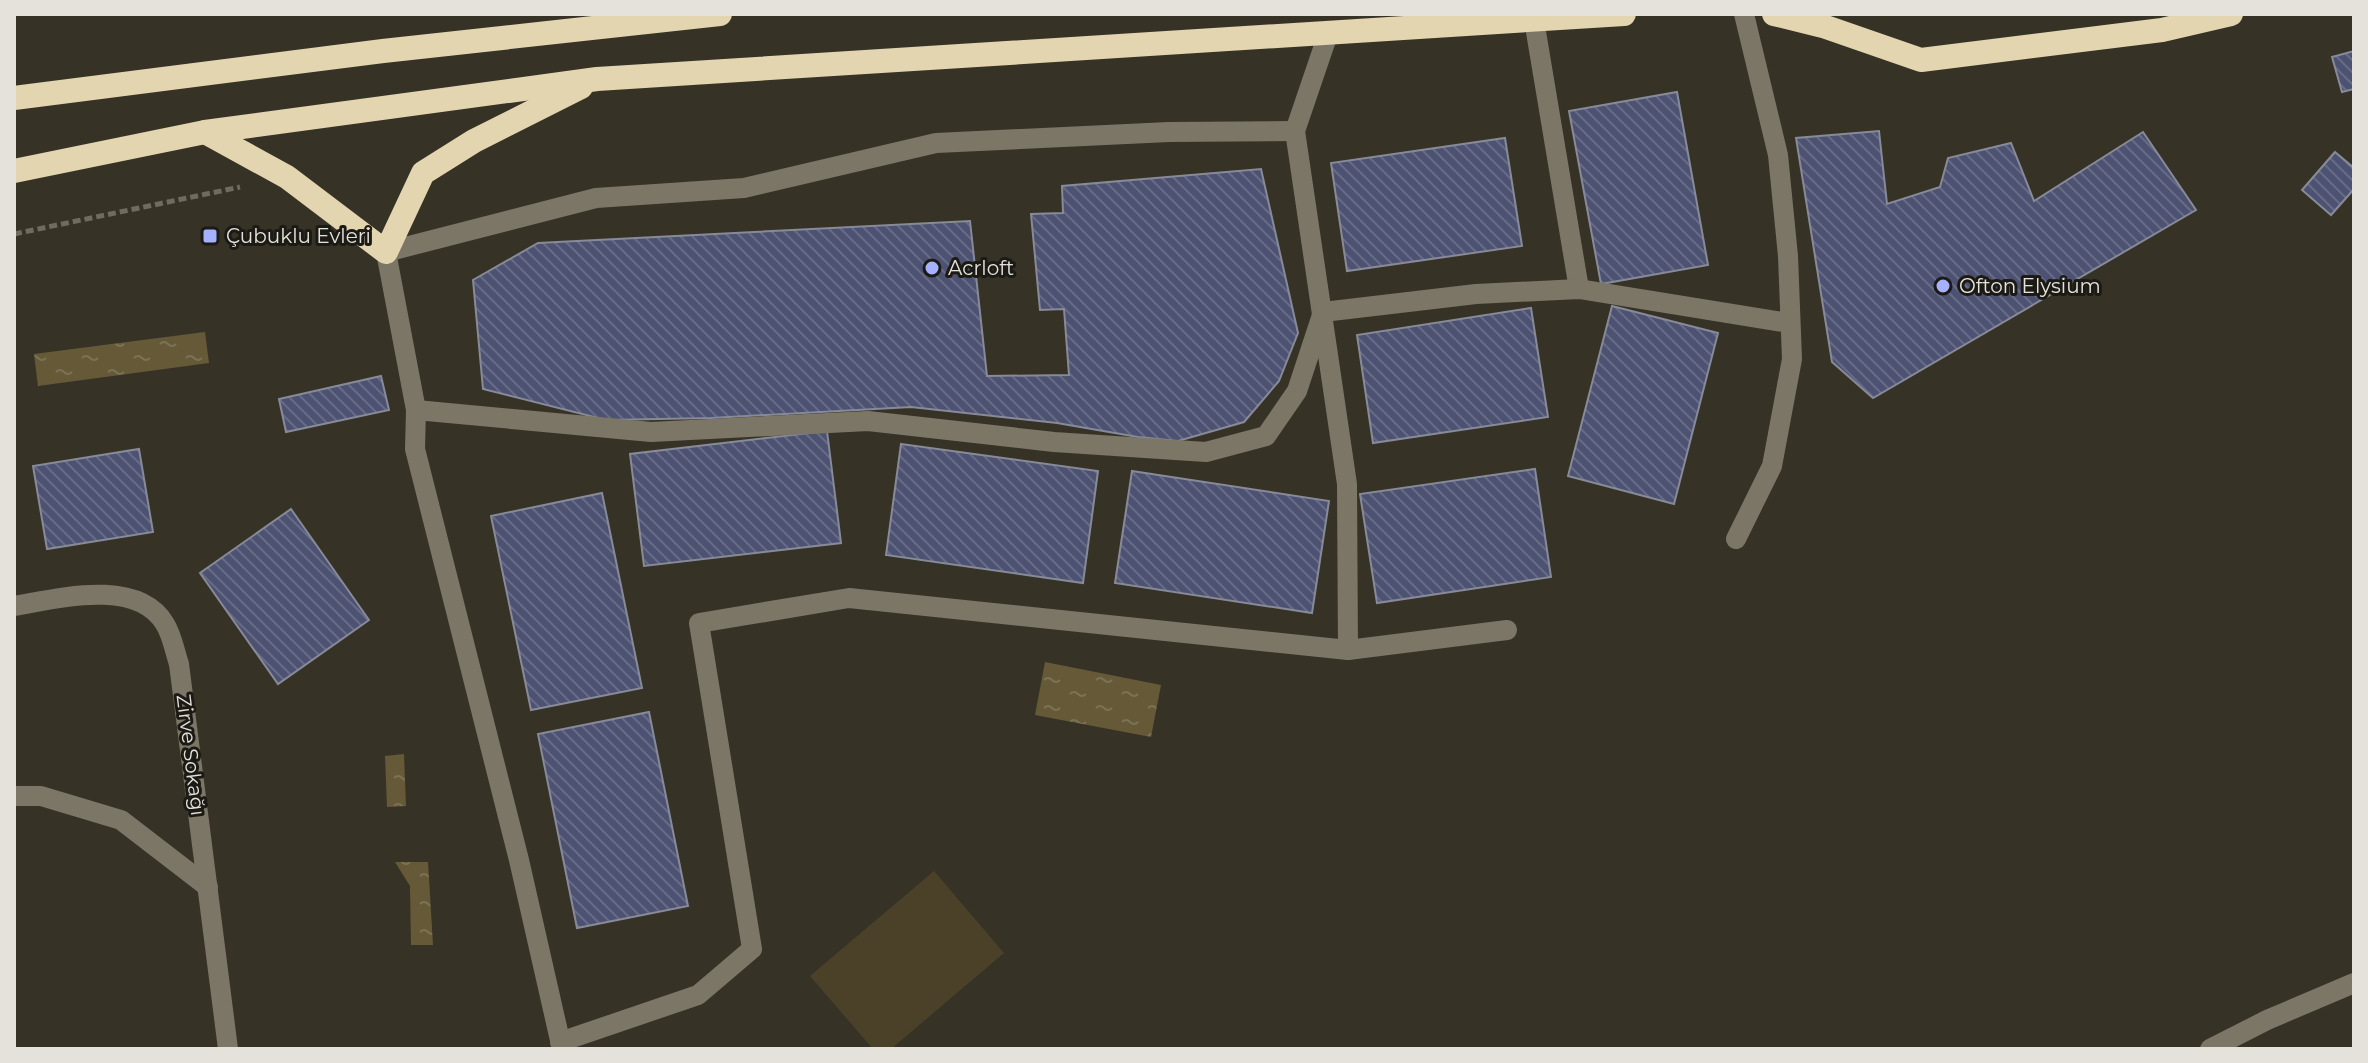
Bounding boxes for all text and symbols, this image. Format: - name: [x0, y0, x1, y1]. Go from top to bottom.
- place label: Çubuklu Evleri: [226, 224, 371, 248]
- marker: Çubuklu Evleri: [201, 227, 219, 245]
- place label: Acrloft: [948, 256, 1014, 280]
- marker: Acrloft: [923, 259, 941, 277]
- place label: Ofton Elysium: [1959, 274, 2101, 298]
- marker: Ofton Elysium: [1934, 277, 1952, 295]
- street label: Zirve Sokağı: [172, 693, 210, 817]

